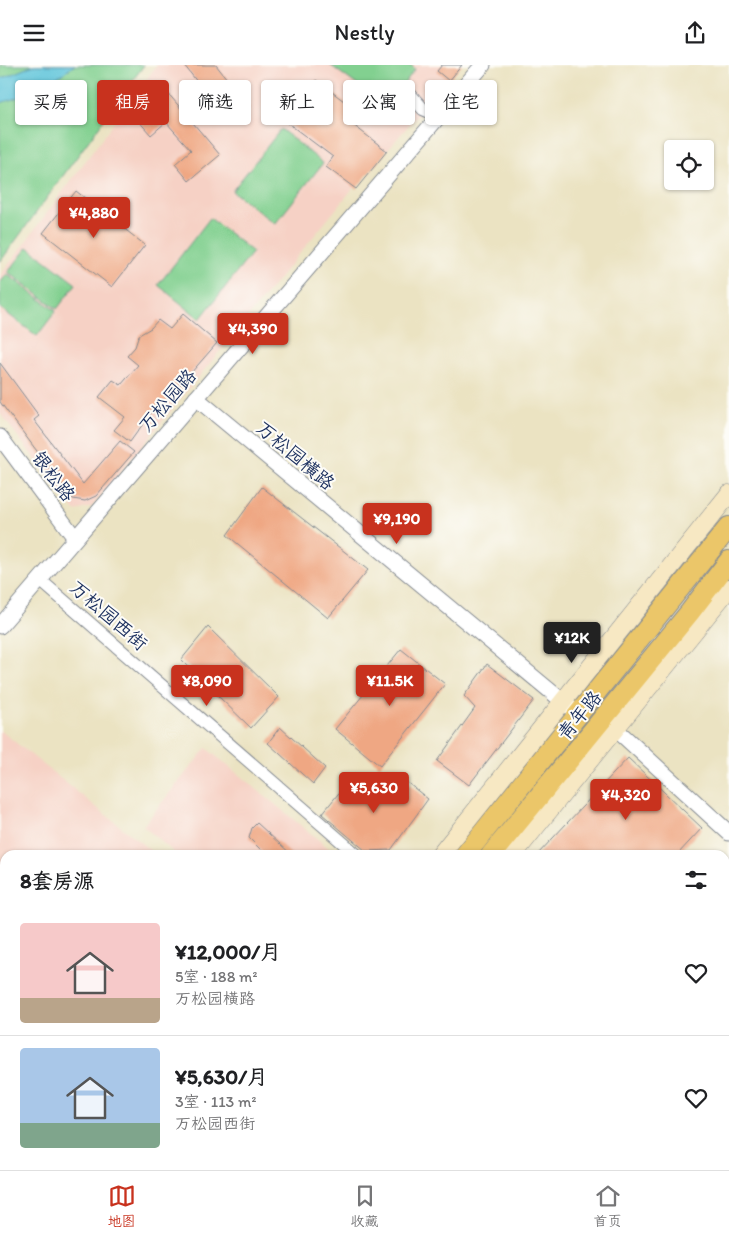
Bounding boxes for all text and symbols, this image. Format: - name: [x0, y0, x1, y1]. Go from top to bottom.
- icon: menu: [20, 19, 48, 47]
- text: Nestly: [335, 19, 394, 46]
- icon: share: [681, 19, 709, 47]
- chip: 买房: [15, 80, 87, 125]
- chip: 租房: [97, 80, 169, 125]
- chip: 筛选: [179, 80, 251, 125]
- chip: 新上: [261, 80, 333, 125]
- chip: 公寓: [343, 80, 415, 125]
- chip: 住宅: [425, 80, 497, 125]
- map controls: [664, 140, 714, 190]
- button: locate: [664, 140, 714, 190]
- pin: ¥4,880: [53, 197, 135, 239]
- text: ¥4,880: [69, 203, 119, 222]
- pin: ¥4,390: [212, 313, 294, 355]
- text: ¥4,390: [228, 319, 278, 338]
- street label: 万松园路: [134, 364, 201, 437]
- street label: 万松园横路: [252, 416, 339, 495]
- street label: 银松路: [27, 447, 80, 506]
- pin: ¥9,190: [356, 503, 438, 545]
- text: ¥9,190: [374, 509, 420, 528]
- street label: 万松园西街: [65, 576, 152, 655]
- pin: ¥12K: [542, 621, 602, 664]
- text: ¥12K: [554, 628, 590, 647]
- pin: ¥8,090: [166, 665, 248, 707]
- pin: ¥11.5K: [349, 665, 431, 707]
- text: ¥8,090: [182, 671, 232, 690]
- text: ¥11.5K: [367, 671, 413, 690]
- street label: 青年路: [553, 686, 606, 745]
- pin: ¥5,630: [333, 771, 415, 814]
- text: ¥5,630: [350, 778, 398, 797]
- pin: ¥4,320: [585, 779, 667, 821]
- text: ¥4,320: [601, 785, 651, 804]
- icon: filters: [682, 866, 710, 894]
- text: 8套房源: [20, 868, 95, 893]
- text: ¥12,000/月: [175, 939, 281, 964]
- icon: home: [60, 943, 120, 1003]
- icon: heart: [682, 959, 710, 987]
- text: 5室 · 188 m²: [175, 967, 257, 986]
- text: 万松园横路: [175, 989, 255, 1008]
- text: ¥5,630/月: [175, 1064, 268, 1089]
- icon: home: [60, 1068, 120, 1128]
- icon: heart: [682, 1084, 710, 1112]
- text: 3室 · 113 m²: [175, 1092, 256, 1111]
- text: 万松园西街: [175, 1114, 255, 1133]
- tab: 地图: [108, 1182, 136, 1230]
- tab: 收藏: [351, 1182, 379, 1230]
- tab: 首页: [594, 1182, 622, 1230]

